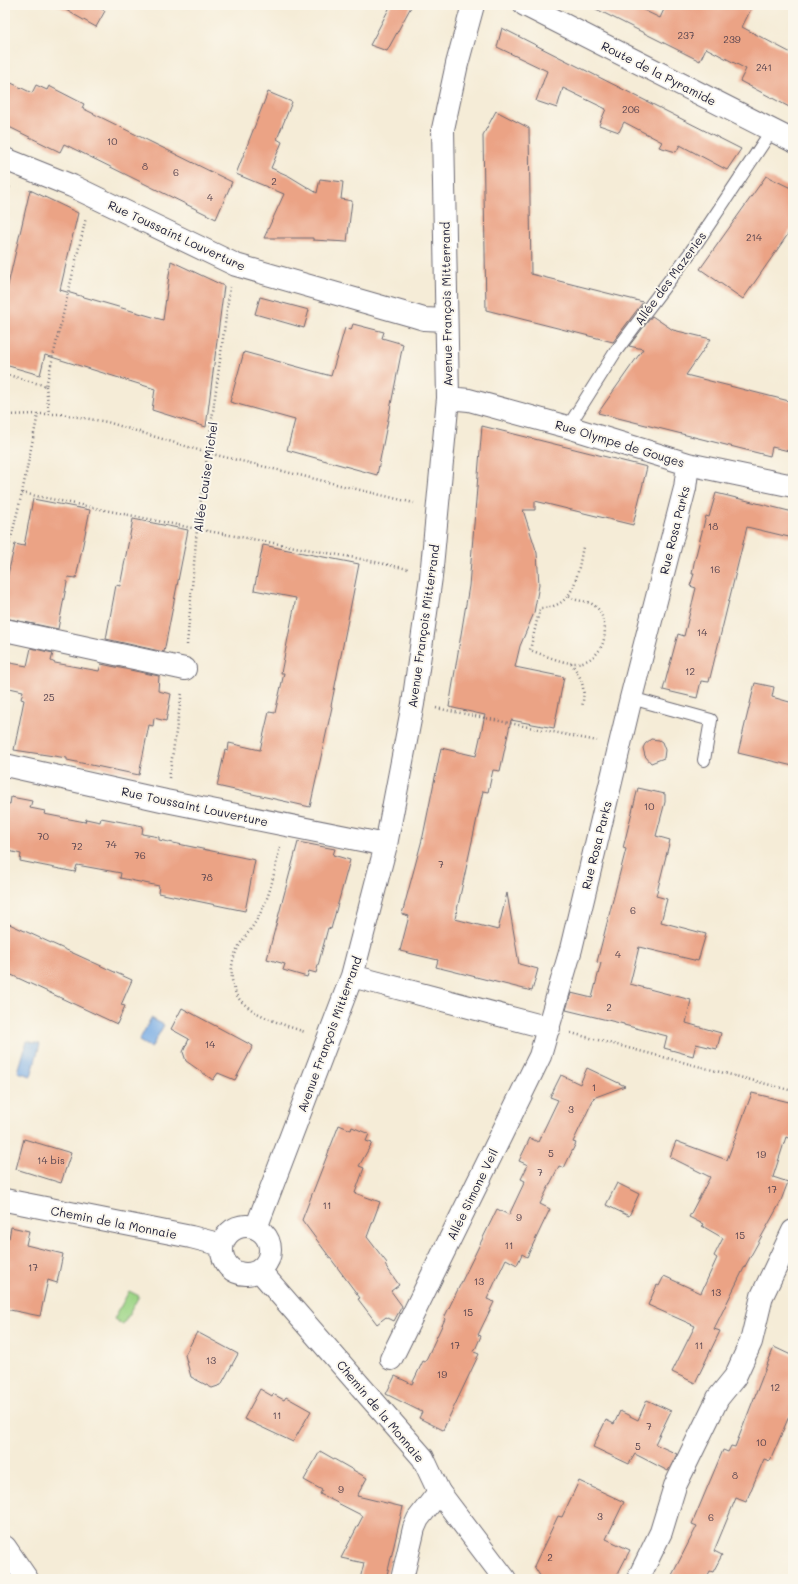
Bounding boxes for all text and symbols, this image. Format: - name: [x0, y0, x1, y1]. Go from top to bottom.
- house number: 237: [678, 28, 695, 42]
- house number: 239: [723, 32, 741, 46]
- street label: Route de la Pyramide: [599, 37, 719, 109]
- house number: 241: [756, 60, 772, 74]
- house number: 206: [622, 102, 640, 116]
- house number: 10: [107, 134, 117, 148]
- house number: 8: [142, 159, 148, 173]
- house number: 6: [173, 165, 179, 179]
- house number: 2: [271, 174, 277, 188]
- house number: 4: [207, 190, 213, 204]
- street label: Rue Toussaint Louverture: [106, 196, 248, 274]
- street label: Avenue François Mitterrand: [437, 221, 455, 387]
- street label: Allée des Mazeries: [631, 228, 709, 328]
- house number: 214: [746, 230, 762, 244]
- street label: Rue Olympe de Gouges: [553, 416, 687, 470]
- street label: Allée Louise Michel: [189, 421, 221, 533]
- street label: Rue Rosa Parks: [655, 484, 693, 576]
- house number: 18: [708, 519, 718, 533]
- street label: Avenue François Mitterrand: [404, 543, 442, 709]
- house number: 16: [710, 562, 720, 576]
- house number: 14: [697, 625, 707, 639]
- house number: 12: [685, 664, 695, 678]
- house number: 25: [43, 690, 55, 704]
- street label: Rue Toussaint Louverture: [120, 783, 270, 829]
- street label: Rue Rosa Parks: [577, 799, 615, 891]
- house number: 10: [644, 799, 654, 813]
- house number: 70: [37, 829, 49, 843]
- house number: 74: [105, 837, 117, 851]
- house number: 72: [71, 839, 83, 853]
- house number: 76: [134, 848, 146, 862]
- house number: 7: [438, 857, 444, 871]
- house number: 78: [201, 870, 213, 884]
- house number: 6: [630, 903, 636, 917]
- house number: 4: [615, 947, 621, 961]
- street label: Avenue François Mitterrand: [293, 954, 365, 1114]
- house number: 2: [606, 1000, 612, 1014]
- house number: 14: [205, 1037, 215, 1051]
- house number: 1: [592, 1080, 596, 1094]
- house number: 3: [568, 1102, 574, 1116]
- street label: Allée Simone Veil: [443, 1146, 501, 1242]
- house number: 5: [548, 1146, 554, 1160]
- house number: 19: [756, 1147, 766, 1161]
- house number: 14 bis: [37, 1153, 65, 1167]
- house number: 7: [537, 1165, 543, 1179]
- house number: 17: [767, 1182, 777, 1196]
- house number: 11: [323, 1198, 331, 1212]
- street label: Chemin de la Monnaie: [50, 1202, 178, 1242]
- house number: 9: [516, 1210, 522, 1224]
- house number: 15: [735, 1228, 745, 1242]
- house number: 11: [505, 1238, 513, 1252]
- house number: 17: [28, 1260, 38, 1274]
- house number: 13: [474, 1274, 484, 1288]
- house number: 13: [711, 1285, 721, 1299]
- house number: 15: [463, 1305, 473, 1319]
- house number: 17: [450, 1338, 460, 1352]
- house number: 11: [695, 1338, 703, 1352]
- house number: 13: [206, 1353, 216, 1367]
- street label: Chemin de la Monnaie: [334, 1357, 428, 1465]
- house number: 19: [437, 1367, 447, 1381]
- house number: 12: [770, 1380, 780, 1394]
- house number: 11: [273, 1408, 281, 1422]
- house number: 7: [646, 1419, 652, 1433]
- house number: 10: [756, 1435, 766, 1449]
- house number: 5: [635, 1439, 641, 1453]
- house number: 8: [732, 1468, 738, 1482]
- house number: 9: [338, 1482, 344, 1496]
- house number: 3: [597, 1509, 603, 1523]
- house number: 6: [708, 1510, 714, 1524]
- house number: 2: [547, 1550, 553, 1564]

